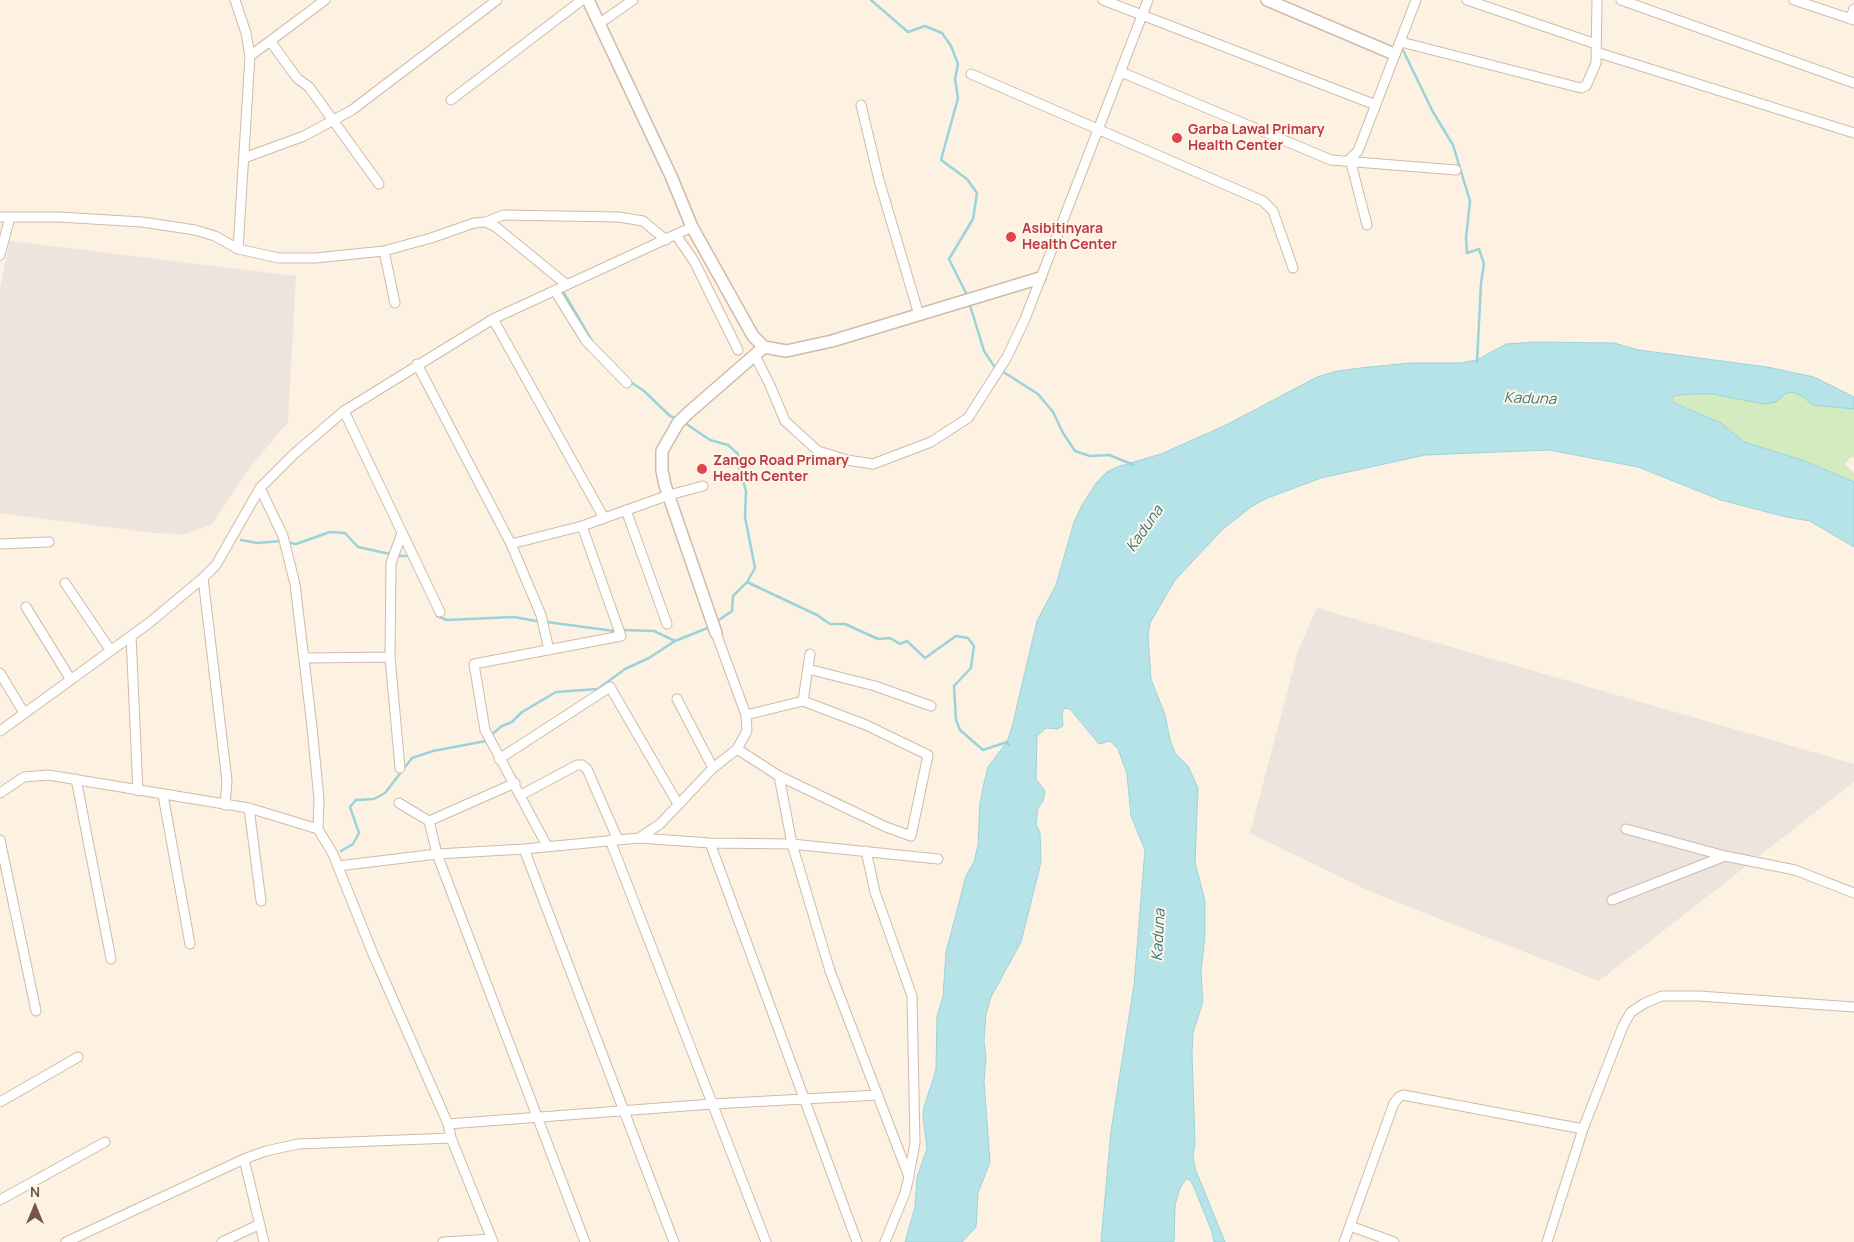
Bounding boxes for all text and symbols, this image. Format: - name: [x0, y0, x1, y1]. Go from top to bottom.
- place label: Garba Lawal Primary Health Center: [1188, 122, 1325, 154]
- marker: Garba Lawal Primary Health Center: [1170, 131, 1184, 145]
- place label: Asibitinyara Health Center: [1022, 221, 1117, 253]
- marker: Asibitinyara Health Center: [1004, 230, 1018, 244]
- water label: Kaduna: [1504, 389, 1556, 409]
- place label: Zango Road Primary Health Center: [713, 453, 849, 486]
- marker: Zango Road Primary Health Center: [695, 462, 709, 476]
- water label: Kaduna: [1123, 502, 1167, 556]
- water label: Kaduna: [1149, 908, 1169, 962]
- north arrow: [10, 1182, 60, 1232]
- text: N: [30, 1182, 40, 1201]

